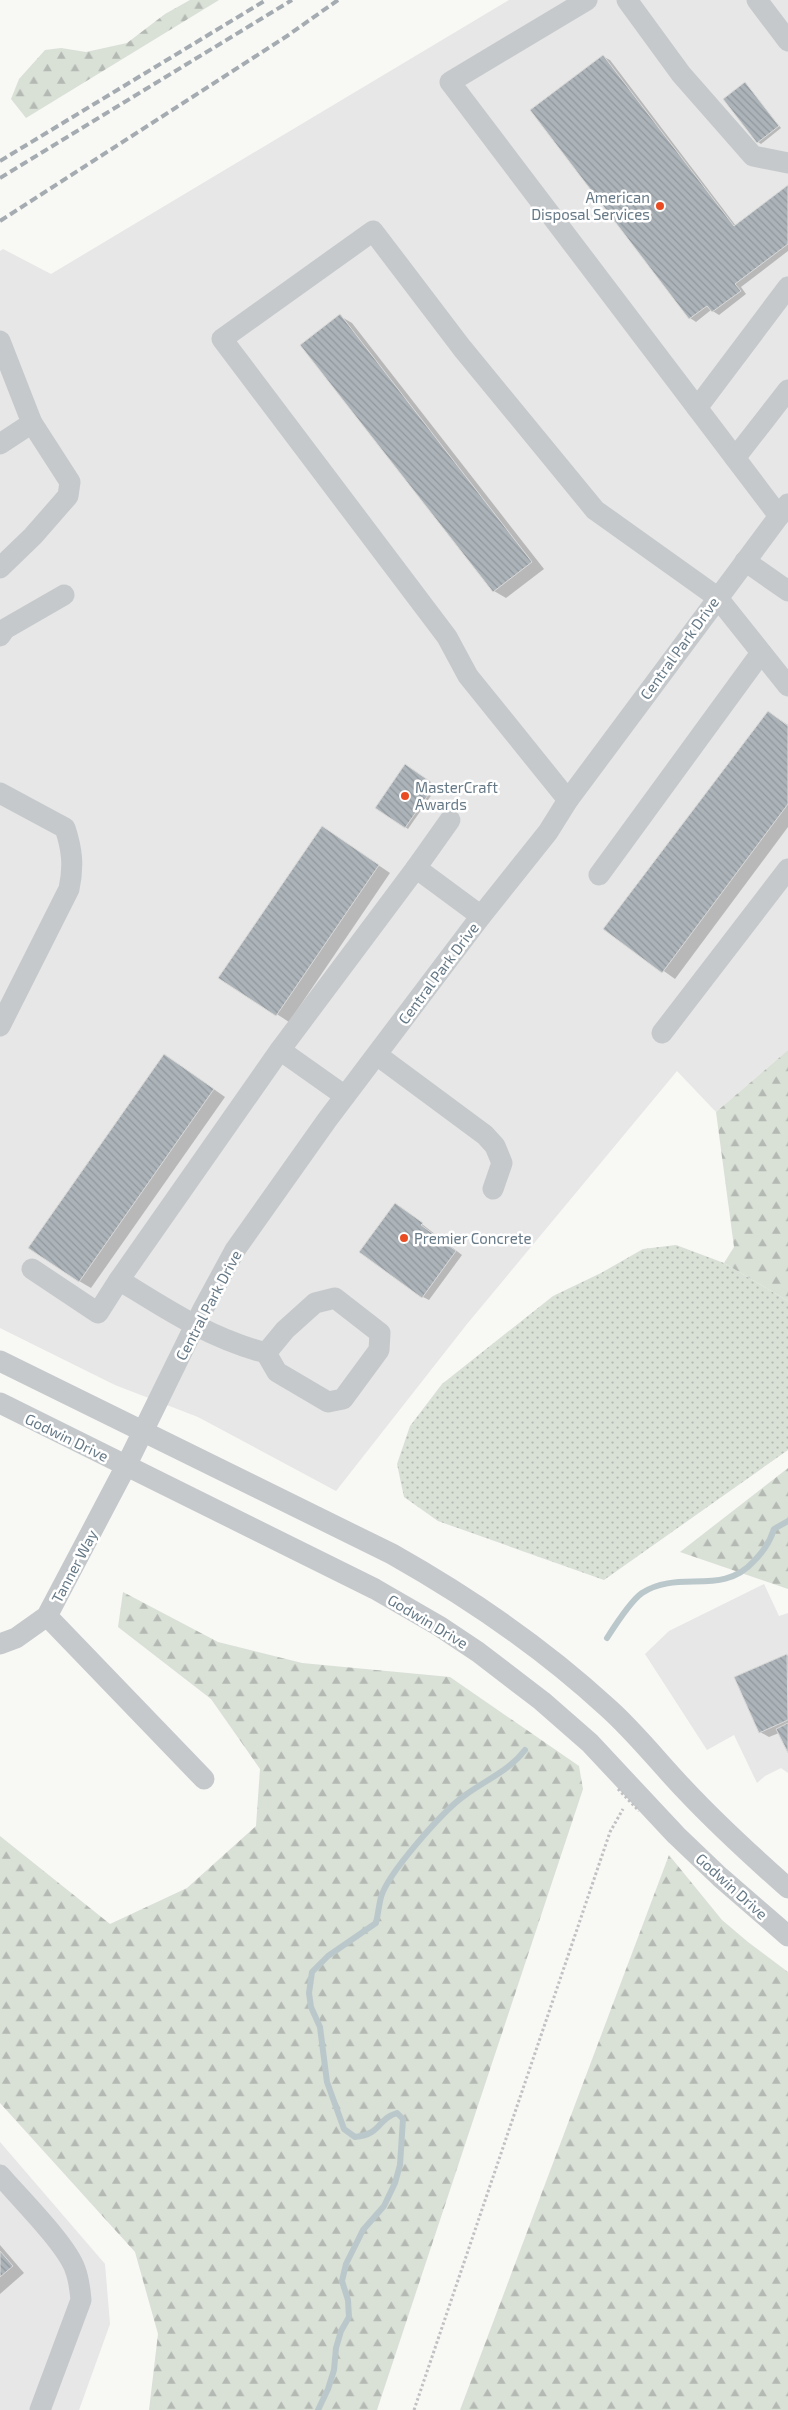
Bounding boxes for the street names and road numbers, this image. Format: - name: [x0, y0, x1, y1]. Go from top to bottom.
- street label: Central Park Drive: [636, 593, 722, 703]
- street label: Central Park Drive: [394, 919, 482, 1027]
- street label: Central Park Drive: [171, 1247, 245, 1363]
- street label: Godwin Drive: [22, 1409, 112, 1465]
- street label: Tanner Way: [47, 1526, 101, 1606]
- street label: Godwin Drive: [385, 1590, 471, 1652]
- street label: Godwin Drive: [692, 1849, 772, 1923]

